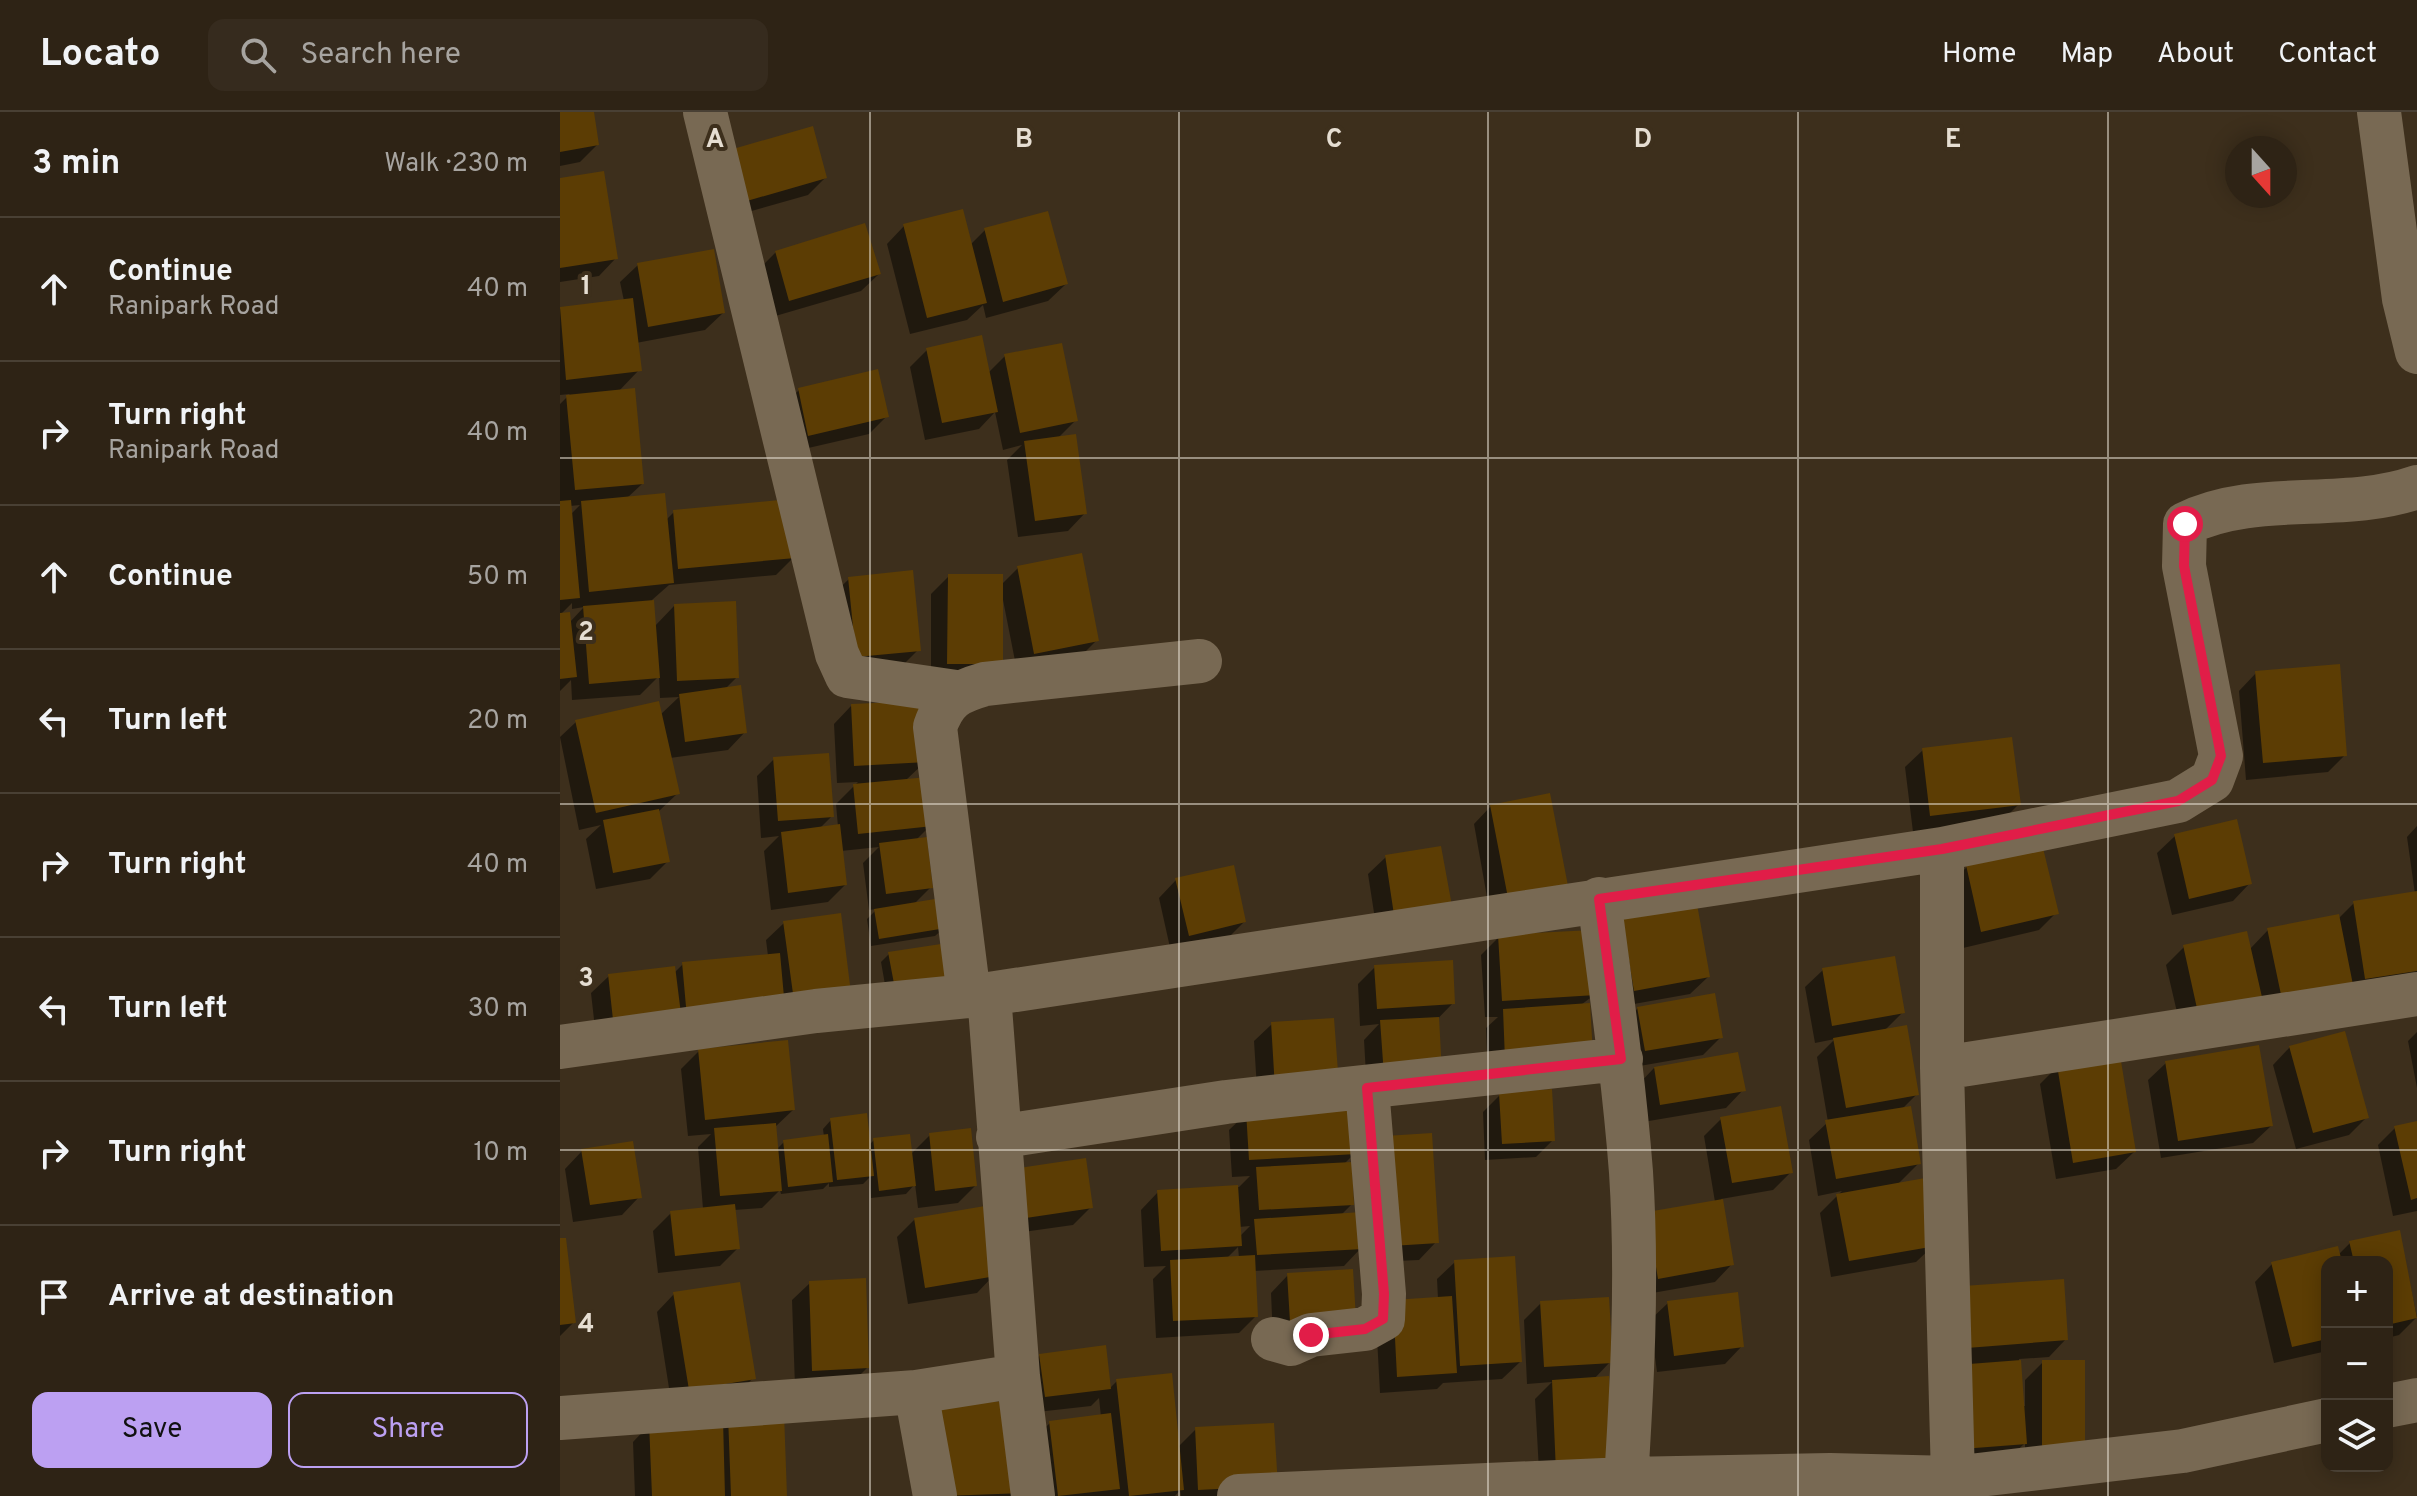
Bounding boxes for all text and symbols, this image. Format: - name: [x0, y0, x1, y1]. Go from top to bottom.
- search box: [208, 19, 768, 91]
- text: Locato: [40, 31, 160, 80]
- icon: search: [236, 33, 280, 77]
- text: Search here: [300, 37, 461, 74]
- text: Home: [1942, 37, 2016, 73]
- text: Map: [2060, 37, 2113, 73]
- text: About: [2157, 37, 2234, 73]
- text: Contact: [2278, 37, 2377, 73]
- text: A: [706, 124, 724, 157]
- text: B: [1015, 124, 1033, 157]
- text: C: [1326, 124, 1342, 157]
- text: D: [1634, 124, 1652, 157]
- text: E: [1945, 124, 1961, 157]
- north arrow: [2225, 136, 2297, 208]
- text: 3 min: [32, 143, 120, 186]
- text: Walk · 230 m: [384, 148, 528, 181]
- text: Continue: [108, 254, 233, 291]
- icon: ahead: [32, 267, 76, 311]
- text: 1: [581, 271, 591, 304]
- text: 40 m: [467, 273, 528, 306]
- text: Ranipark Road: [108, 291, 279, 324]
- text: Turn right: [108, 398, 246, 435]
- icon: right: [32, 411, 76, 455]
- text: 40 m: [467, 417, 528, 450]
- text: Ranipark Road: [108, 435, 279, 468]
- route start: [2167, 506, 2203, 542]
- icon: ahead: [32, 555, 76, 599]
- text: Continue: [108, 559, 233, 596]
- text: 50 m: [467, 561, 528, 594]
- text: 2: [578, 617, 594, 650]
- icon: left: [32, 699, 76, 743]
- text: Turn left: [108, 703, 228, 740]
- text: 20 m: [467, 705, 528, 738]
- icon: right: [32, 843, 76, 887]
- text: Turn right: [108, 847, 246, 884]
- text: 40 m: [467, 849, 528, 882]
- text: 3: [578, 963, 594, 996]
- icon: left: [32, 987, 76, 1031]
- text: Turn left: [108, 991, 228, 1028]
- text: 30 m: [468, 993, 528, 1026]
- icon: right: [32, 1131, 76, 1175]
- text: Turn right: [108, 1135, 246, 1172]
- text: 10 m: [473, 1137, 528, 1170]
- map controls: [2321, 1256, 2393, 1472]
- button: +: [2321, 1256, 2393, 1328]
- icon: arrive: [32, 1275, 76, 1319]
- text: Arrive at destination: [108, 1279, 394, 1316]
- text: 4: [578, 1309, 594, 1342]
- route end: [1293, 1317, 1329, 1353]
- button: −: [2321, 1328, 2393, 1400]
- button: Save: [32, 1392, 272, 1468]
- button: Share: [288, 1392, 528, 1468]
- button: layers: [2321, 1400, 2393, 1472]

